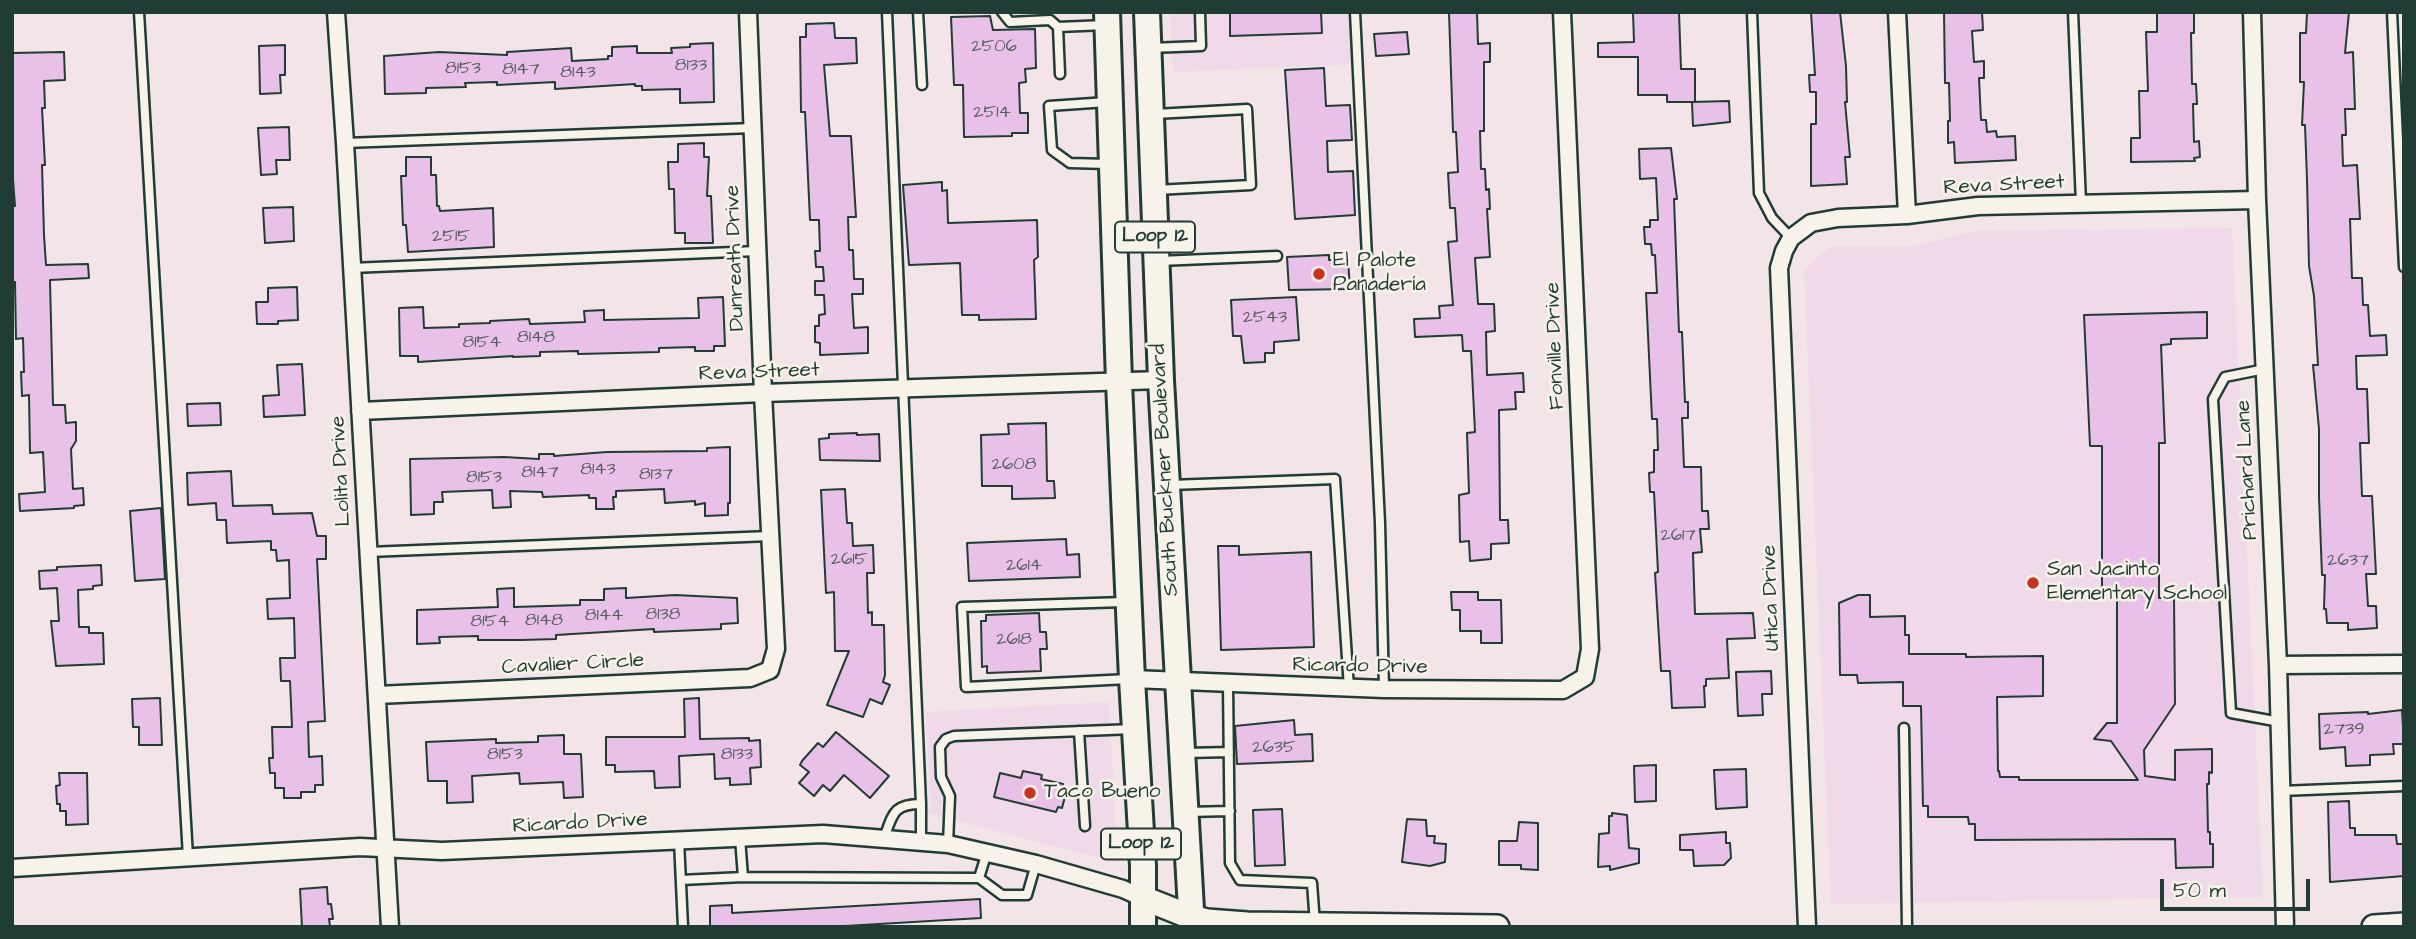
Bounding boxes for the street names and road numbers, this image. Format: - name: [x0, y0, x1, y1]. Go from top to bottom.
- street label: Reva Street: [1943, 170, 2065, 202]
- street label: Dunreath Drive: [721, 184, 751, 332]
- road number: Loop 12: [1115, 221, 1195, 252]
- street label: Fonville Drive: [1541, 282, 1571, 410]
- street label: South Buckner Boulevard: [1147, 343, 1185, 597]
- street label: Reva Street: [698, 358, 820, 388]
- street label: Prichard Lane: [2232, 399, 2264, 541]
- street label: Lolita Drive: [327, 415, 357, 527]
- street label: Utica Drive: [1758, 544, 1786, 652]
- street label: Cavalier Circle: [501, 649, 645, 681]
- street label: Ricardo Drive: [1292, 653, 1428, 681]
- street label: Ricardo Drive: [512, 808, 648, 840]
- road number: Loop 12: [1101, 828, 1181, 860]

